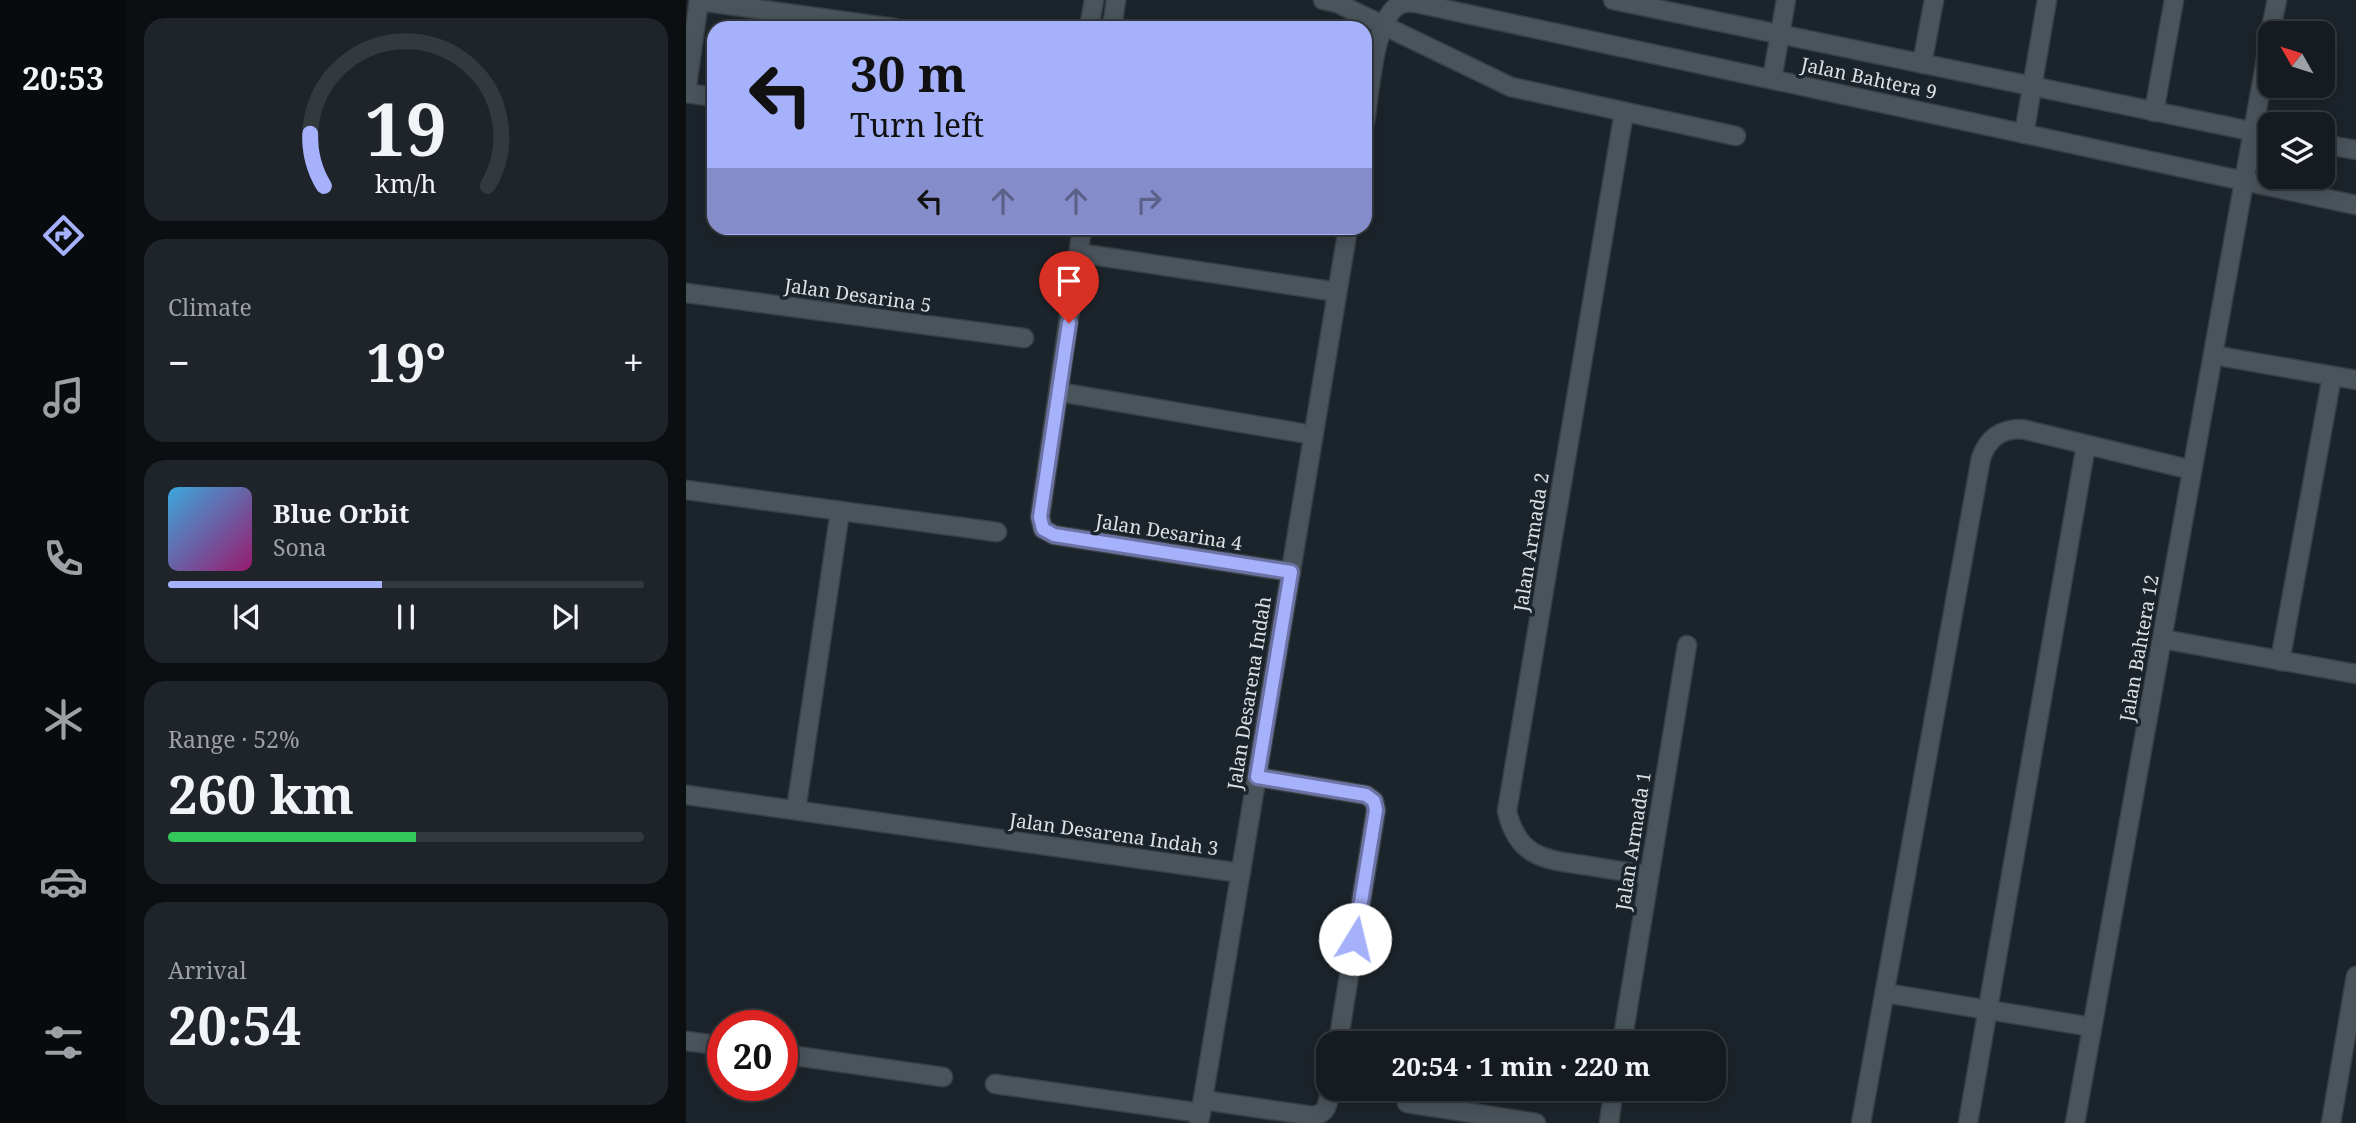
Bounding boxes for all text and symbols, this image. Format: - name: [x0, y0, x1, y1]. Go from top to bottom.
- north arrow: [2258, 21, 2334, 98]
- map controls: [2258, 21, 2335, 189]
- text: 30 m: [850, 40, 966, 106]
- icon: left: [735, 49, 826, 140]
- street label: Jalan Bahtera 9: [1798, 51, 1939, 105]
- text: 20:53: [22, 56, 104, 99]
- text: 19: [365, 78, 447, 177]
- text: Turn left: [850, 103, 984, 146]
- button: layers: [2258, 112, 2335, 189]
- text: km/h: [375, 165, 437, 199]
- icon: left: [911, 182, 949, 220]
- icon: ahead: [984, 182, 1022, 220]
- icon: ahead: [1057, 182, 1095, 220]
- icon: right: [1130, 182, 1168, 220]
- icon: directions: [39, 211, 88, 260]
- pin: [1039, 251, 1099, 323]
- icon: arrive: [1050, 262, 1088, 300]
- street label: Jalan Desarina 5: [782, 272, 933, 318]
- text: Climate: [168, 291, 252, 323]
- text: 19°: [367, 326, 446, 397]
- text: −: [168, 336, 190, 388]
- text: +: [623, 336, 644, 388]
- icon: music: [39, 373, 88, 422]
- street label: Jalan Armada 2: [1507, 471, 1555, 614]
- text: Blue Orbit: [273, 495, 409, 531]
- street label: Jalan Desarina 4: [1093, 507, 1245, 556]
- text: Sona: [273, 531, 327, 563]
- icon: phone: [39, 534, 88, 583]
- street label: Jalan Bahtera 12: [2113, 572, 2165, 724]
- street label: Jalan Desarena Indah: [1221, 595, 1277, 792]
- icon: previous: [228, 598, 266, 636]
- icon: pause: [387, 598, 425, 636]
- icon: next: [546, 598, 584, 636]
- icon: climate: [39, 695, 88, 744]
- text: Range · 52%: [168, 723, 300, 755]
- text: 260 km: [168, 758, 354, 829]
- street label: Jalan Armada 1: [1609, 770, 1657, 913]
- street label: Jalan Desarena Indah 3: [1007, 806, 1220, 862]
- icon: car: [39, 857, 88, 906]
- position arrow: [1318, 902, 1392, 976]
- text: Arrival: [168, 954, 247, 986]
- text: 20:54: [168, 989, 301, 1060]
- speed limit sign: 20: [707, 1010, 798, 1101]
- icon: filters: [39, 1018, 88, 1067]
- text: 20:54 · 1 min · 220 m: [1391, 1048, 1651, 1084]

